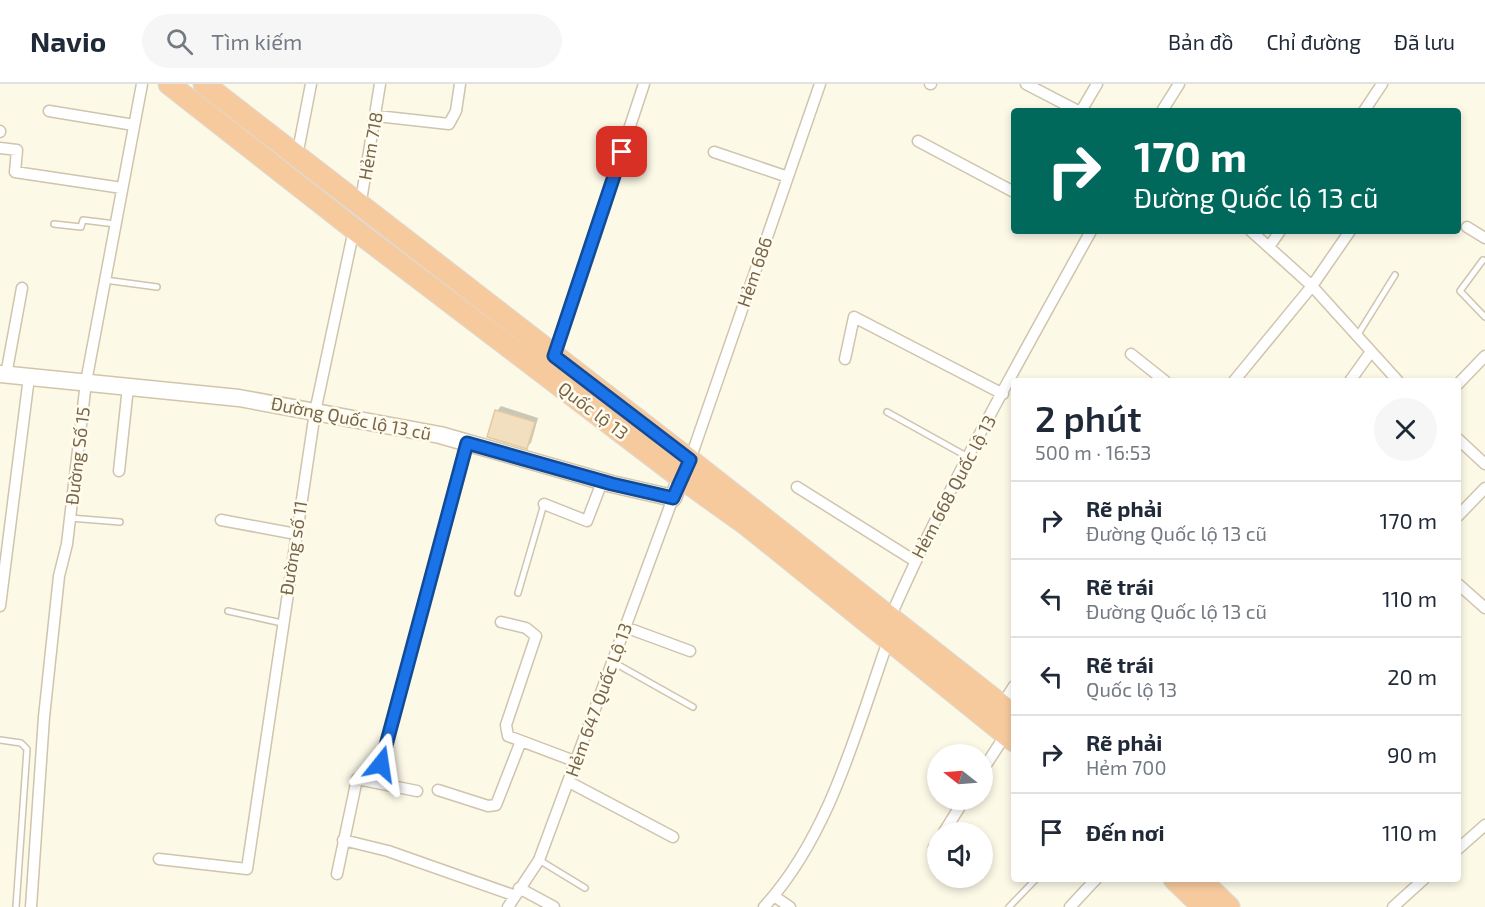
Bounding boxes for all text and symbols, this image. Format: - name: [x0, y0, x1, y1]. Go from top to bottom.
- search box: [142, 14, 562, 68]
- text: Navio: [30, 24, 106, 58]
- icon: search: [163, 25, 196, 58]
- text: Tìm kiếm: [211, 28, 302, 54]
- text: Bản đồ: [1168, 29, 1233, 54]
- text: Chỉ đường: [1266, 29, 1361, 54]
- text: Đã lưu: [1394, 29, 1455, 54]
- street label: Hẻm 718: [353, 110, 387, 182]
- pin: [596, 126, 647, 177]
- text: 170 m: [1134, 130, 1247, 180]
- icon: right: [1035, 132, 1113, 210]
- icon: arrive: [605, 135, 638, 168]
- text: Đường Quốc lộ 13 cũ: [1134, 181, 1378, 213]
- street label: Hẻm 686: [732, 234, 776, 310]
- street label: Quốc lộ 13: [554, 377, 633, 444]
- street label: Đường Quốc lộ 13 cũ: [269, 392, 433, 444]
- text: 2 phút: [1035, 396, 1141, 439]
- button: close: [1374, 398, 1437, 461]
- street label: Đường Số 15: [60, 405, 94, 506]
- street label: Hẻm 668 Quốc lộ 13: [906, 411, 1000, 562]
- text: 500 m · 16:53: [1035, 440, 1151, 464]
- text: Rẽ phải: [1086, 495, 1162, 521]
- street label: Đường số 11: [275, 499, 311, 597]
- icon: right: [1035, 504, 1068, 537]
- text: 170 m: [1380, 507, 1437, 533]
- text: Đường Quốc lộ 13 cũ: [1086, 521, 1267, 545]
- text: Rẽ trái: [1086, 573, 1154, 599]
- icon: left: [1035, 582, 1068, 615]
- text: 110 m: [1382, 585, 1437, 611]
- text: Đường Quốc lộ 13 cũ: [1086, 599, 1267, 623]
- street label: Hẻm 647 Quốc Lộ 13: [560, 620, 636, 780]
- text: Rẽ trái: [1086, 651, 1154, 677]
- icon: left: [1035, 660, 1068, 693]
- text: 20 m: [1387, 663, 1437, 689]
- text: Quốc lộ 13: [1086, 677, 1177, 701]
- text: Rẽ phải: [1086, 729, 1162, 755]
- position arrow: [349, 732, 413, 796]
- icon: right: [1035, 738, 1068, 771]
- text: 90 m: [1387, 741, 1437, 767]
- north arrow: [927, 744, 993, 810]
- map controls: [927, 744, 993, 888]
- text: Hẻm 700: [1086, 755, 1166, 779]
- icon: arrive: [1035, 816, 1068, 849]
- text: Đến nơi: [1086, 819, 1164, 845]
- text: 110 m: [1382, 819, 1437, 845]
- button: sound: [927, 822, 993, 888]

